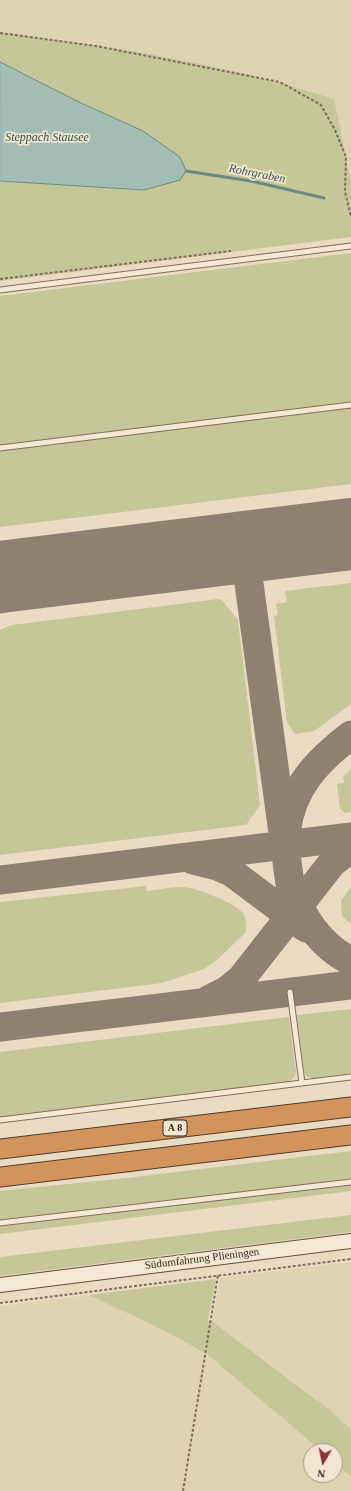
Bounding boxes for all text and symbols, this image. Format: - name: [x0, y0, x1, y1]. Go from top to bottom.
- water label: Steppach Stausee: [5, 131, 89, 145]
- water label: Rohrgraben: [227, 161, 287, 187]
- road number: A 8: [163, 1120, 187, 1136]
- street label: Südumfahrung Plieningen: [144, 1245, 260, 1273]
- north arrow: [303, 1443, 343, 1483]
- text: N: [316, 1467, 326, 1480]

